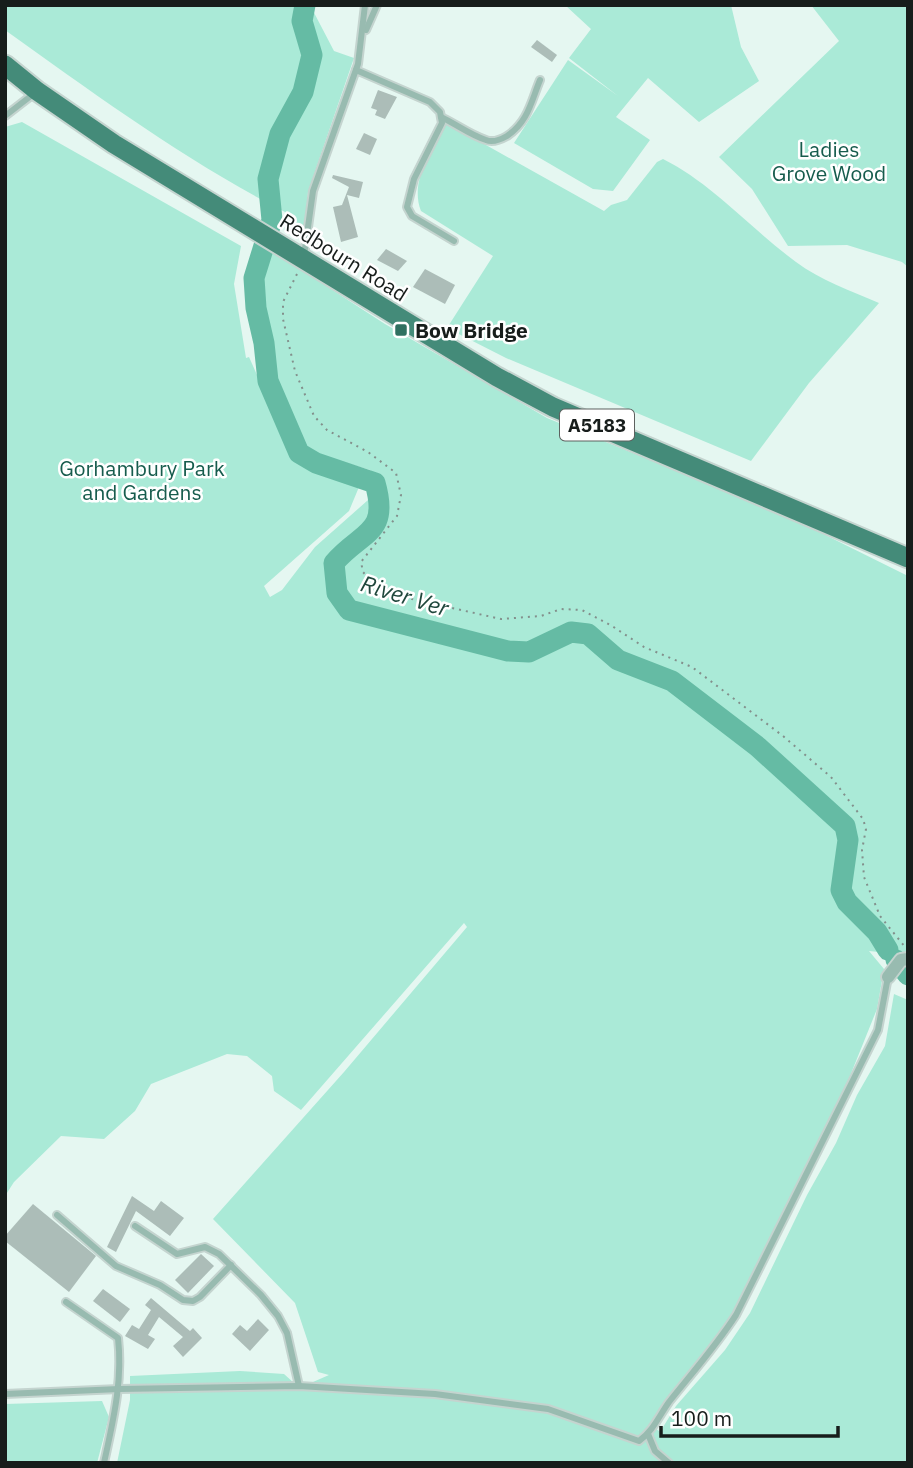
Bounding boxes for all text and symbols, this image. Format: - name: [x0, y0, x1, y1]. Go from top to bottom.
- park label: Ladies Grove Wood: [772, 135, 886, 187]
- street label: Redbourn Road: [275, 207, 413, 307]
- place label: Bow Bridge: [415, 316, 528, 344]
- marker: Bow Bridge: [393, 322, 409, 338]
- road number: A5183: [560, 410, 634, 440]
- park label: Gorhambury Park and Gardens: [59, 454, 225, 506]
- water label: River Ver: [358, 567, 453, 623]
- scale bar: [661, 1394, 838, 1438]
- text: 100 m: [671, 1404, 732, 1432]

